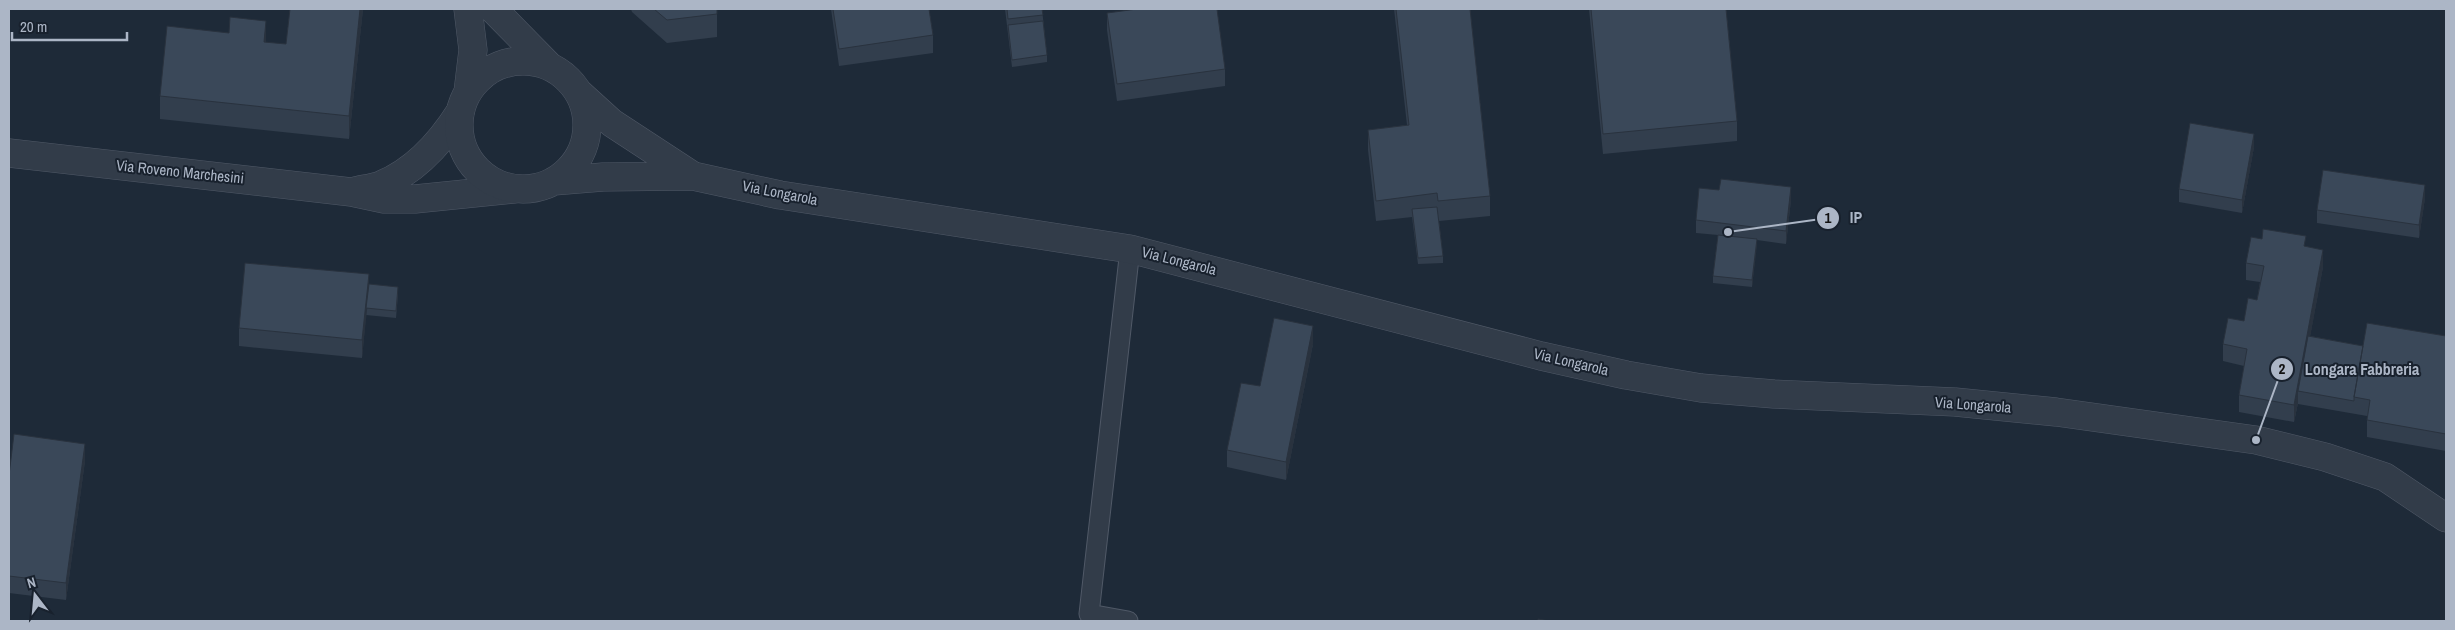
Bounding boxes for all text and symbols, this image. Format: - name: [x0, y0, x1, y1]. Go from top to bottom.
- scale bar: [12, 10, 128, 42]
- text: 20 m: [20, 16, 47, 37]
- street label: Via Roveno Marchesini: [115, 154, 245, 189]
- street label: Via Longarola: [741, 175, 820, 210]
- callout: IP: [1815, 202, 1872, 233]
- text: IP: [1850, 206, 1862, 228]
- text: 1: [1825, 207, 1832, 228]
- street label: Via Longarola: [1140, 241, 1219, 280]
- street label: Via Longarola: [1532, 343, 1611, 380]
- callout: Longara Fabbreria: [2270, 353, 2429, 384]
- text: 2: [2279, 358, 2286, 379]
- text: Longara Fabbreria: [2305, 358, 2420, 380]
- street label: Via Longarola: [1934, 391, 2012, 418]
- north arrow: [10, 570, 60, 620]
- text: N: [25, 573, 38, 592]

